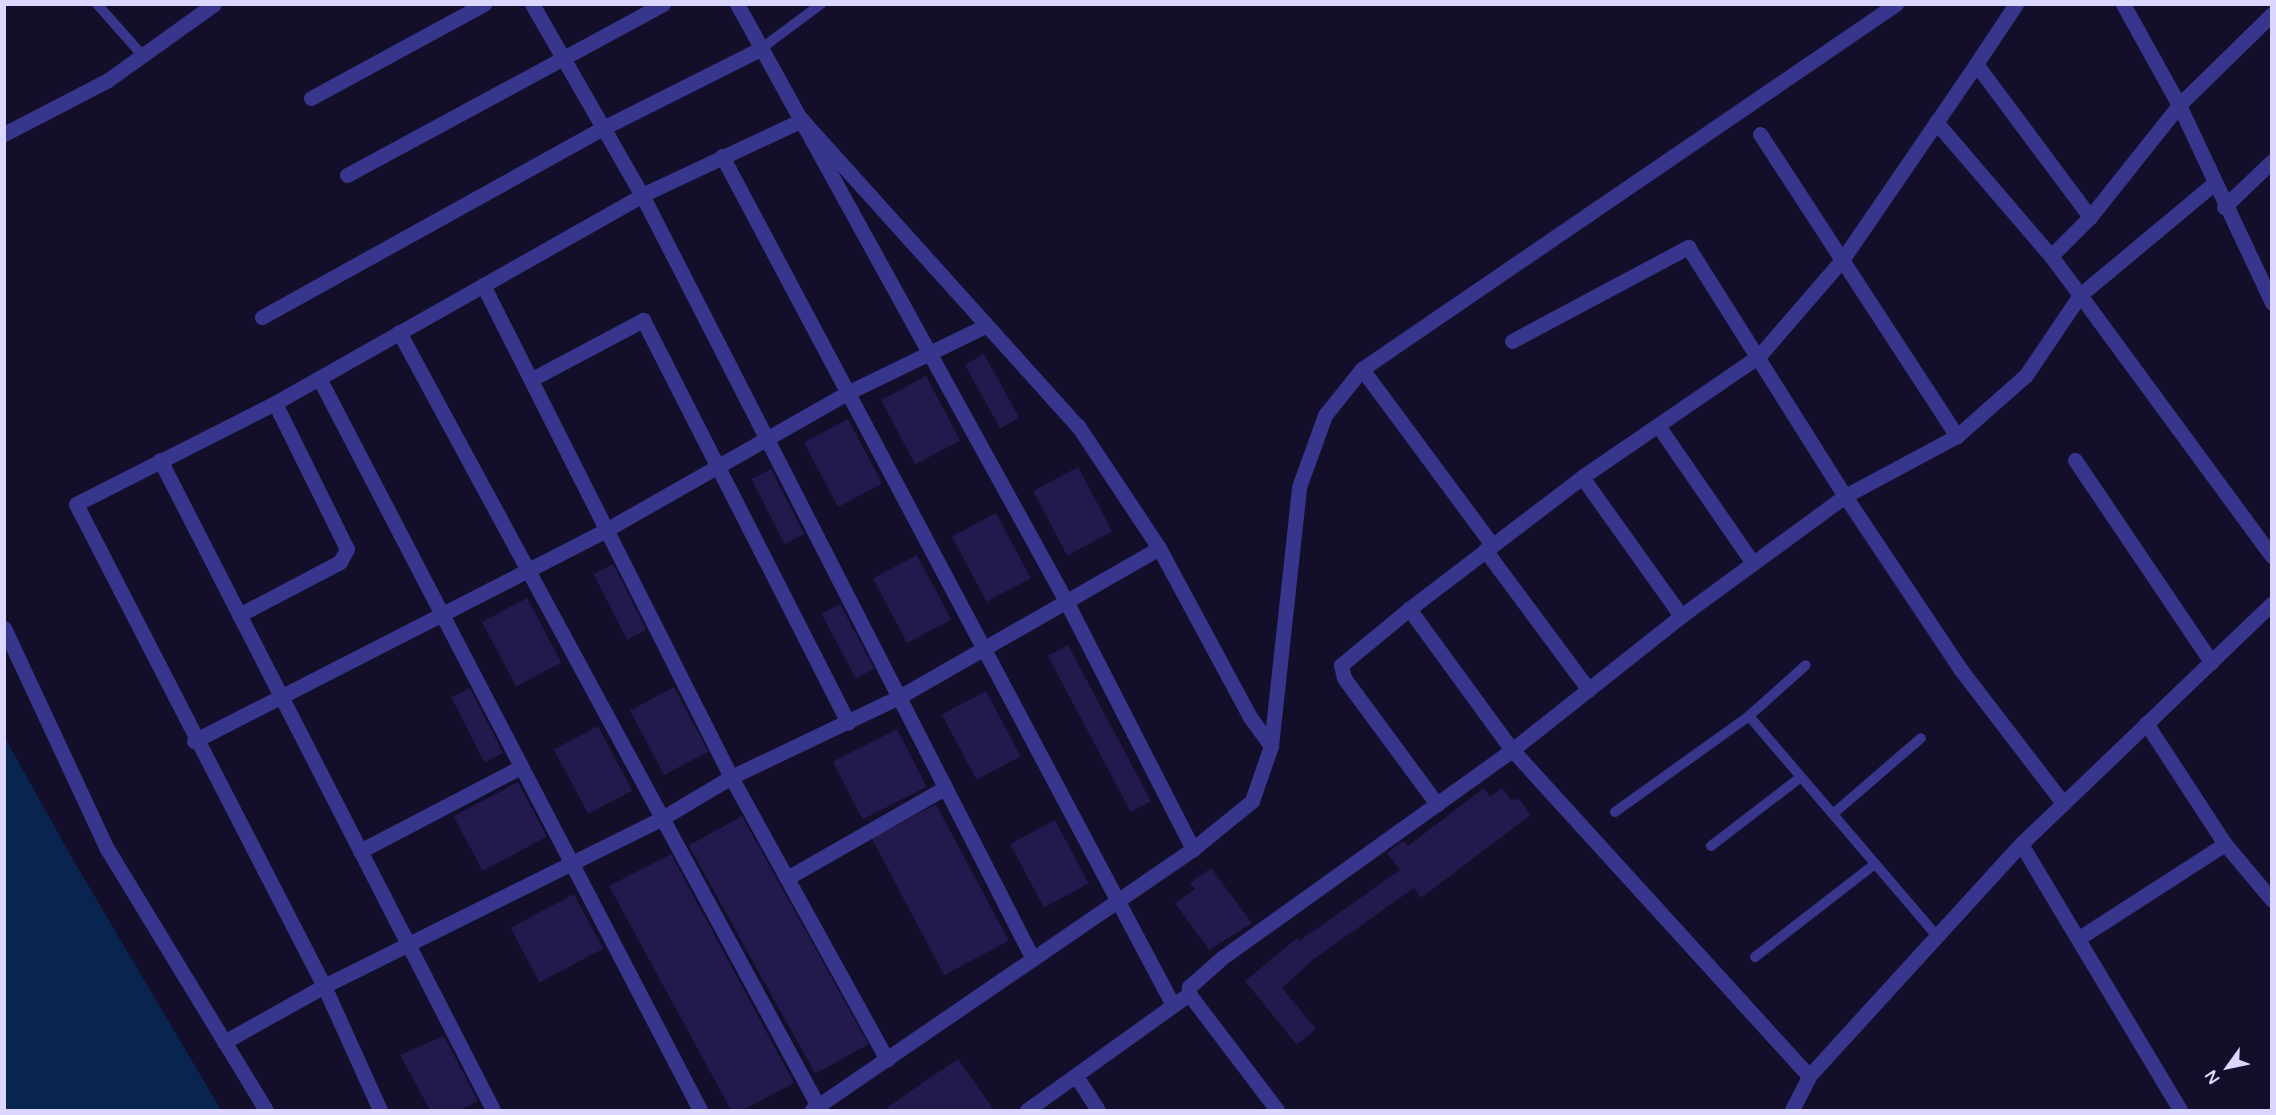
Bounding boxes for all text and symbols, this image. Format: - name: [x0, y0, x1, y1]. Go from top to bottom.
- north arrow: [2198, 1037, 2258, 1097]
- text: N: [2201, 1066, 2225, 1088]

